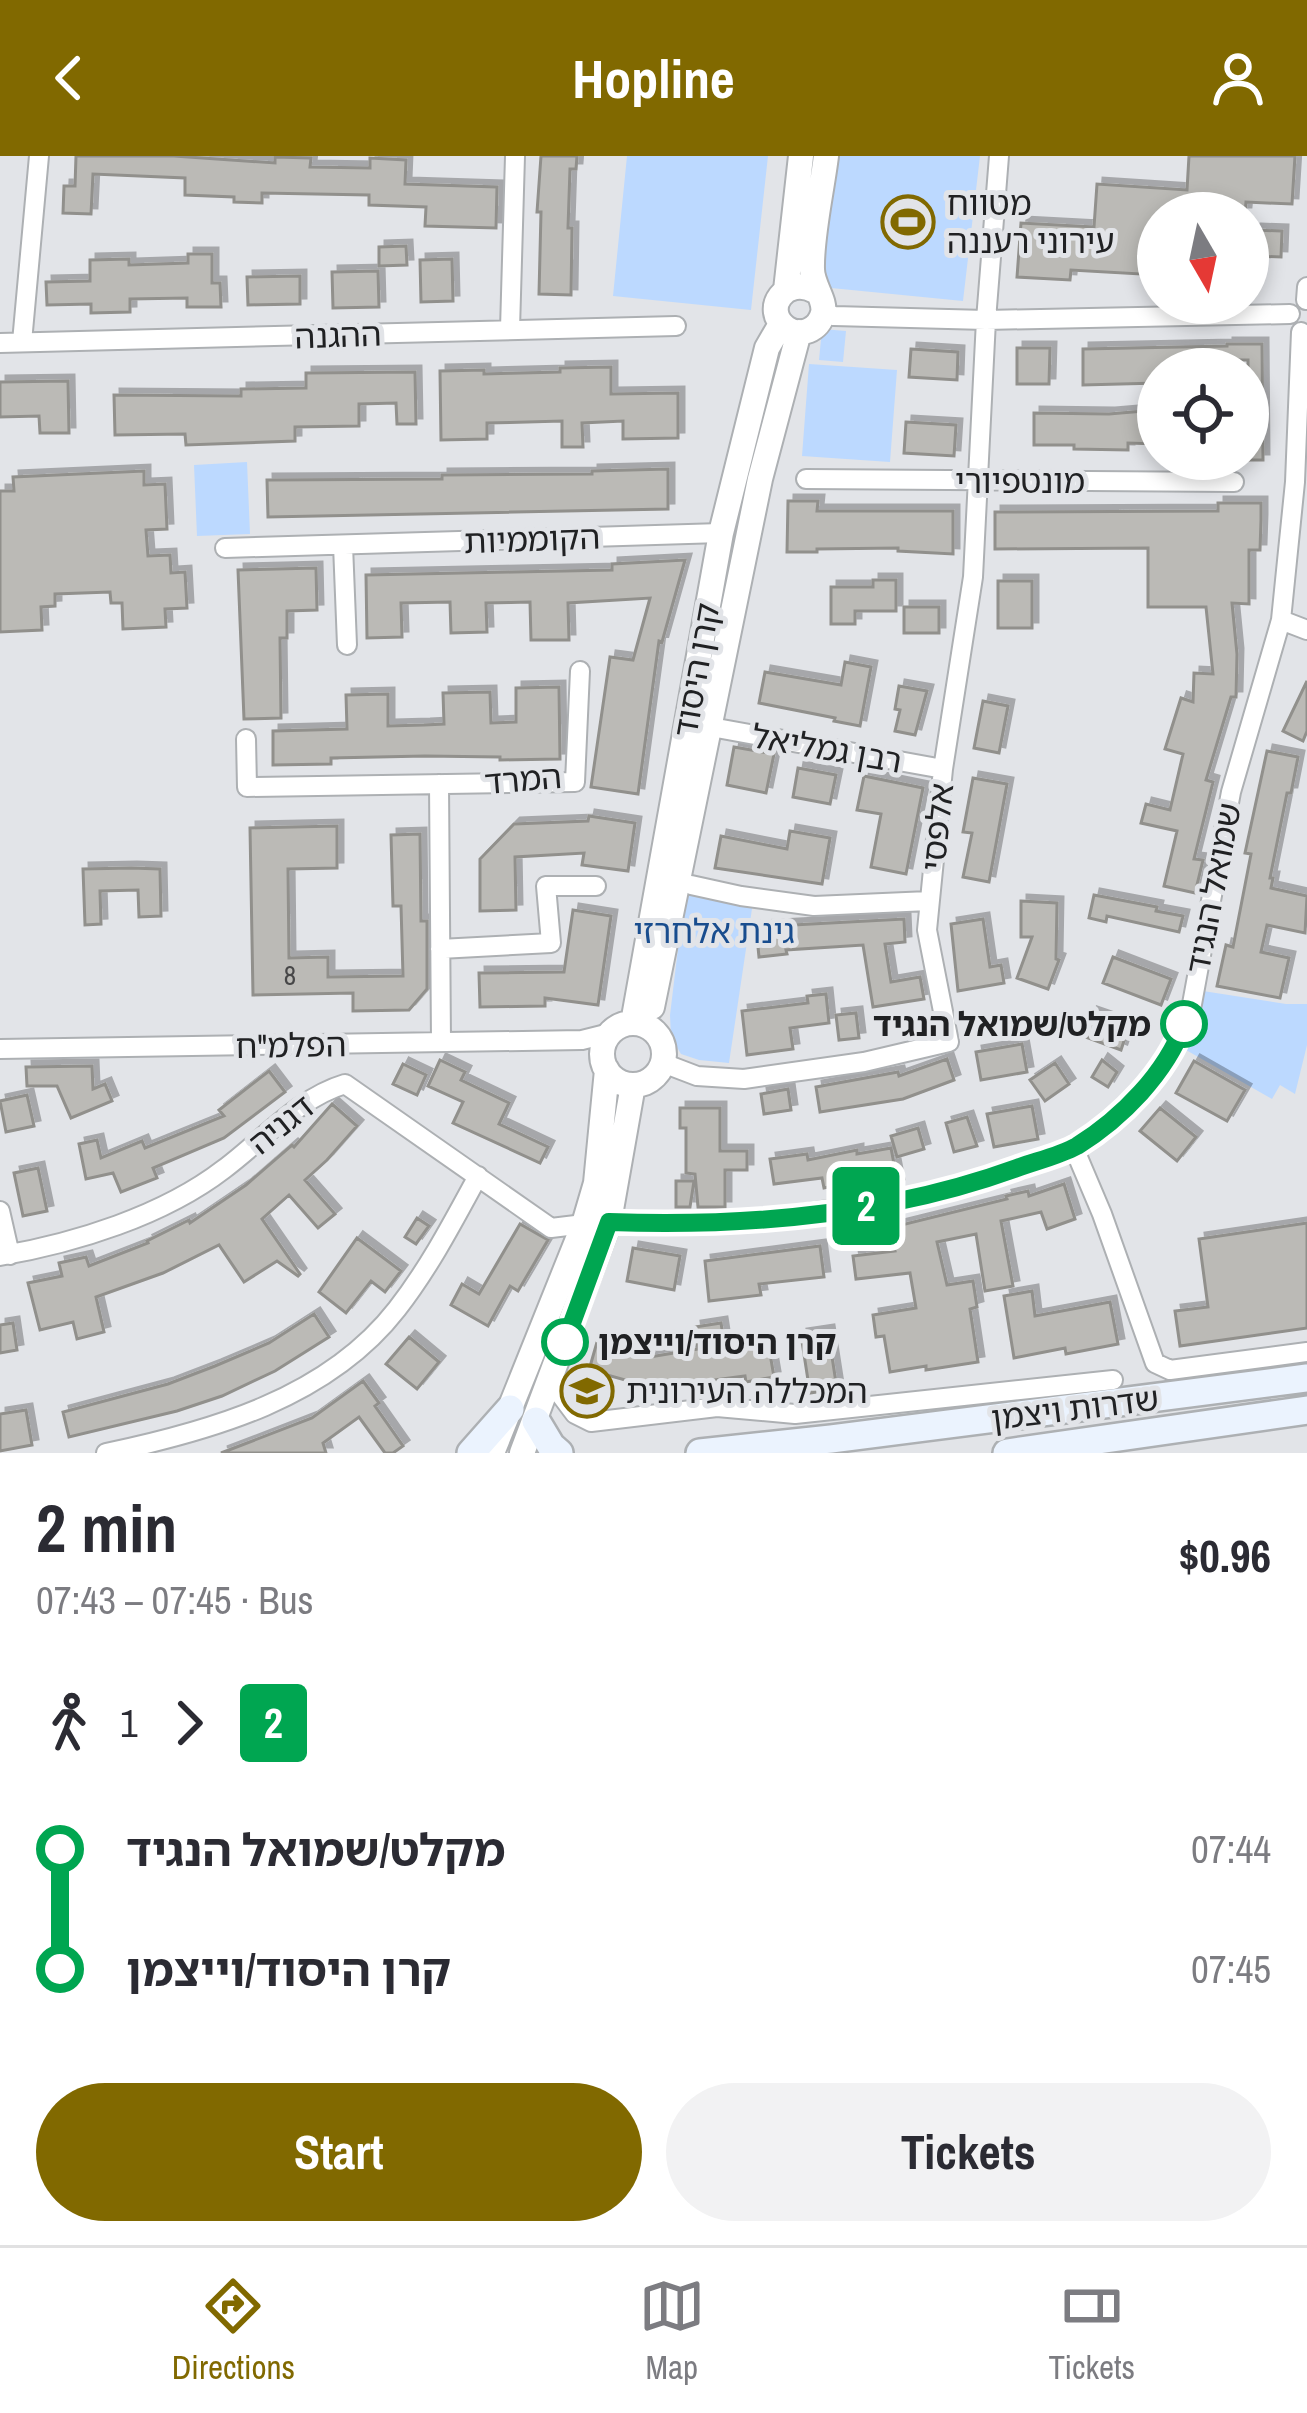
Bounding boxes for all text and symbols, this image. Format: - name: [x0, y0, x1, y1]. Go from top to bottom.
- text: Hopline: [572, 42, 735, 115]
- icon: back: [36, 45, 102, 111]
- icon: person: [1205, 45, 1271, 111]
- place label: מטווח עירוני רעננה: [947, 181, 1115, 263]
- north arrow: [1137, 192, 1269, 324]
- map controls: [1137, 192, 1269, 480]
- sports icon: מטווח עירוני רעננה: [880, 194, 936, 250]
- street label: ההגנה: [294, 311, 382, 359]
- button: locate: [1137, 348, 1269, 480]
- street label: מונטפיורי: [955, 459, 1085, 503]
- street label: הקוממיות: [463, 515, 601, 563]
- street label: קרן היסוד: [663, 599, 729, 741]
- street label: רבן גמליאל: [749, 713, 905, 783]
- street label: המרד: [482, 754, 564, 804]
- street label: אלפסי: [911, 781, 963, 873]
- street label: שמואל הנגיד: [1175, 799, 1251, 977]
- park label: גינת אלחרזי: [633, 909, 795, 953]
- house number: 8: [284, 957, 296, 993]
- place label: מקלט/שמואל הנגיד: [873, 1002, 1151, 1046]
- marker: מקלט/שמואל הנגיד: [1162, 1002, 1206, 1046]
- street label: הפלמ"ח: [235, 1022, 347, 1068]
- street label: דגניה: [239, 1084, 323, 1164]
- line badge: 2: [827, 1167, 905, 1245]
- text: 2: [856, 1178, 876, 1234]
- marker: קרן היסוד/וייצמן: [543, 1320, 587, 1364]
- place label: קרן היסוד/וייצמן: [598, 1320, 836, 1364]
- school or university icon: המכללה העירונית: [559, 1363, 615, 1419]
- place label: המכללה העירונית: [626, 1369, 868, 1413]
- street label: שדרות ויצמן: [989, 1376, 1161, 1440]
- text: 2 min: [36, 1484, 177, 1573]
- text: $0.96: [1179, 1525, 1271, 1586]
- text: 07:43 – 07:45 · Bus: [36, 1574, 313, 1626]
- icon: walk: [36, 1690, 102, 1756]
- icon: forward: [156, 1690, 222, 1756]
- text: 2: [264, 1695, 283, 1751]
- text: 1: [120, 1697, 138, 1749]
- text: מקלט/שמואל הנגיד: [126, 1819, 505, 1880]
- text: 07:44: [1191, 1823, 1271, 1875]
- text: קרן היסוד/וייצמן: [126, 1939, 451, 2000]
- text: 07:45: [1191, 1943, 1271, 1995]
- button: Start: [36, 2083, 642, 2221]
- button: Tickets: [666, 2083, 1271, 2221]
- tab: Directions: [172, 2273, 295, 2389]
- tab: Map: [639, 2273, 705, 2389]
- tab: Tickets: [1049, 2273, 1135, 2389]

